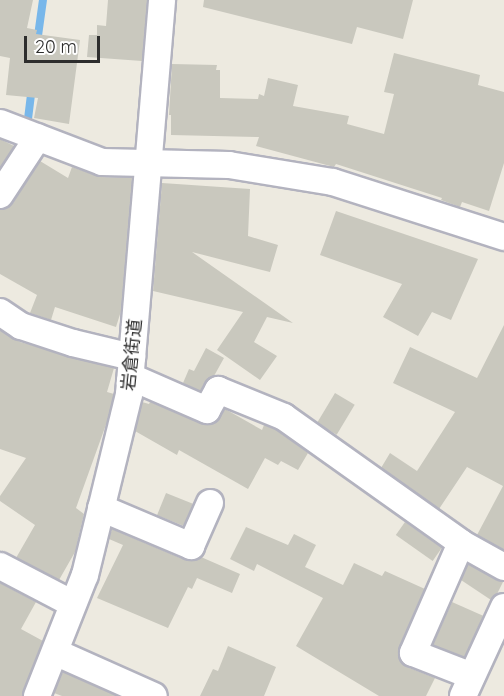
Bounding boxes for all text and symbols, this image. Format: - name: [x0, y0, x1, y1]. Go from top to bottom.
- scale bar: [27, 24, 104, 62]
- text: 20 m: [35, 35, 77, 58]
- street label: 岩倉街道: [117, 318, 147, 392]

